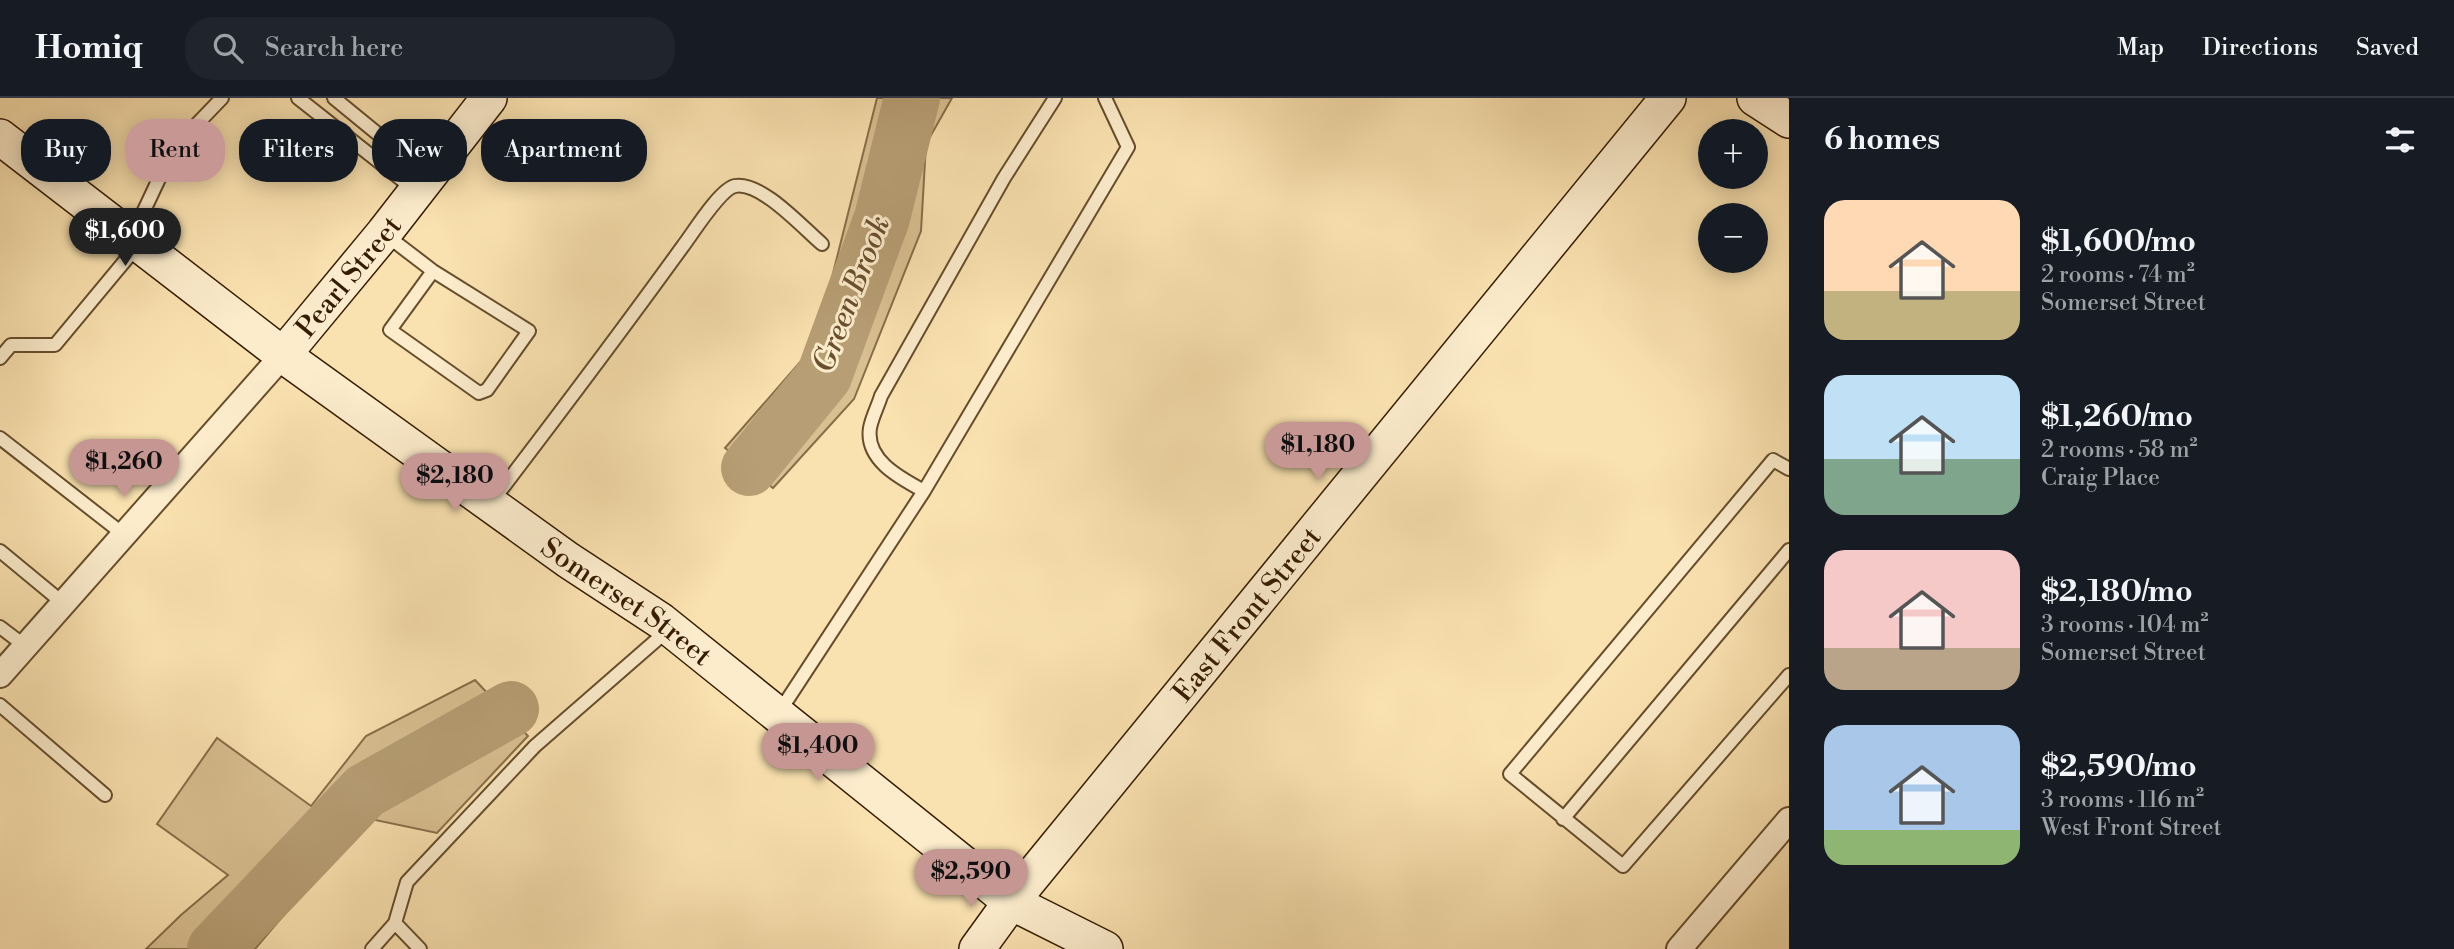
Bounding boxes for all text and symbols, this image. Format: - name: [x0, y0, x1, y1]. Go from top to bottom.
- search box: [185, 17, 675, 80]
- text: Homiq: [35, 28, 143, 69]
- icon: search: [209, 29, 247, 67]
- text: Search here: [265, 32, 403, 64]
- text: Map: [2117, 33, 2164, 63]
- text: Directions: [2202, 33, 2318, 63]
- text: Saved: [2356, 33, 2419, 63]
- chip: Buy: [21, 119, 111, 182]
- chip: Rent: [125, 119, 225, 182]
- chip: Filters: [239, 119, 358, 182]
- chip: New: [372, 119, 467, 182]
- chip: Apartment: [481, 119, 647, 182]
- map controls: [1698, 119, 1768, 273]
- button: +: [1698, 119, 1768, 189]
- text: 6 homes: [1824, 121, 1940, 159]
- icon: filters: [2381, 121, 2419, 159]
- button: −: [1698, 203, 1768, 273]
- pin: $1,600: [68, 208, 182, 268]
- street label: Pearl Street: [289, 209, 410, 345]
- water label: Green Brook: [805, 211, 899, 378]
- text: $1,600: [85, 217, 165, 245]
- text: $1,600/mo: [2041, 223, 2196, 261]
- icon: home: [1880, 228, 1964, 312]
- text: 2 rooms · 74 m²: [2041, 261, 2195, 289]
- text: Somerset Street: [2041, 289, 2206, 317]
- text: $1,260/mo: [2041, 398, 2193, 436]
- icon: home: [1880, 403, 1964, 487]
- pin: $1,180: [1261, 422, 1375, 482]
- text: $1,180: [1281, 431, 1355, 459]
- text: 2 rooms · 58 m²: [2041, 436, 2198, 464]
- pin: $1,260: [67, 440, 181, 499]
- text: $1,260: [85, 448, 163, 476]
- pin: $2,180: [398, 454, 512, 513]
- text: $2,180: [416, 462, 494, 490]
- text: Craig Place: [2041, 464, 2160, 492]
- street label: East Front Street: [1166, 520, 1329, 710]
- street label: Somerset Street: [534, 530, 719, 674]
- text: $2,180/mo: [2041, 573, 2193, 611]
- icon: home: [1880, 578, 1964, 662]
- text: 3 rooms · 104 m²: [2041, 611, 2209, 639]
- text: Somerset Street: [2041, 639, 2206, 667]
- pin: $1,400: [761, 724, 875, 783]
- text: $1,400: [778, 732, 858, 760]
- text: $2,590/mo: [2041, 748, 2197, 786]
- icon: home: [1880, 753, 1964, 837]
- text: 3 rooms · 116 m²: [2041, 786, 2204, 814]
- text: West Front Street: [2041, 814, 2222, 842]
- pin: $2,590: [914, 850, 1028, 909]
- text: $2,590: [931, 858, 1011, 886]

